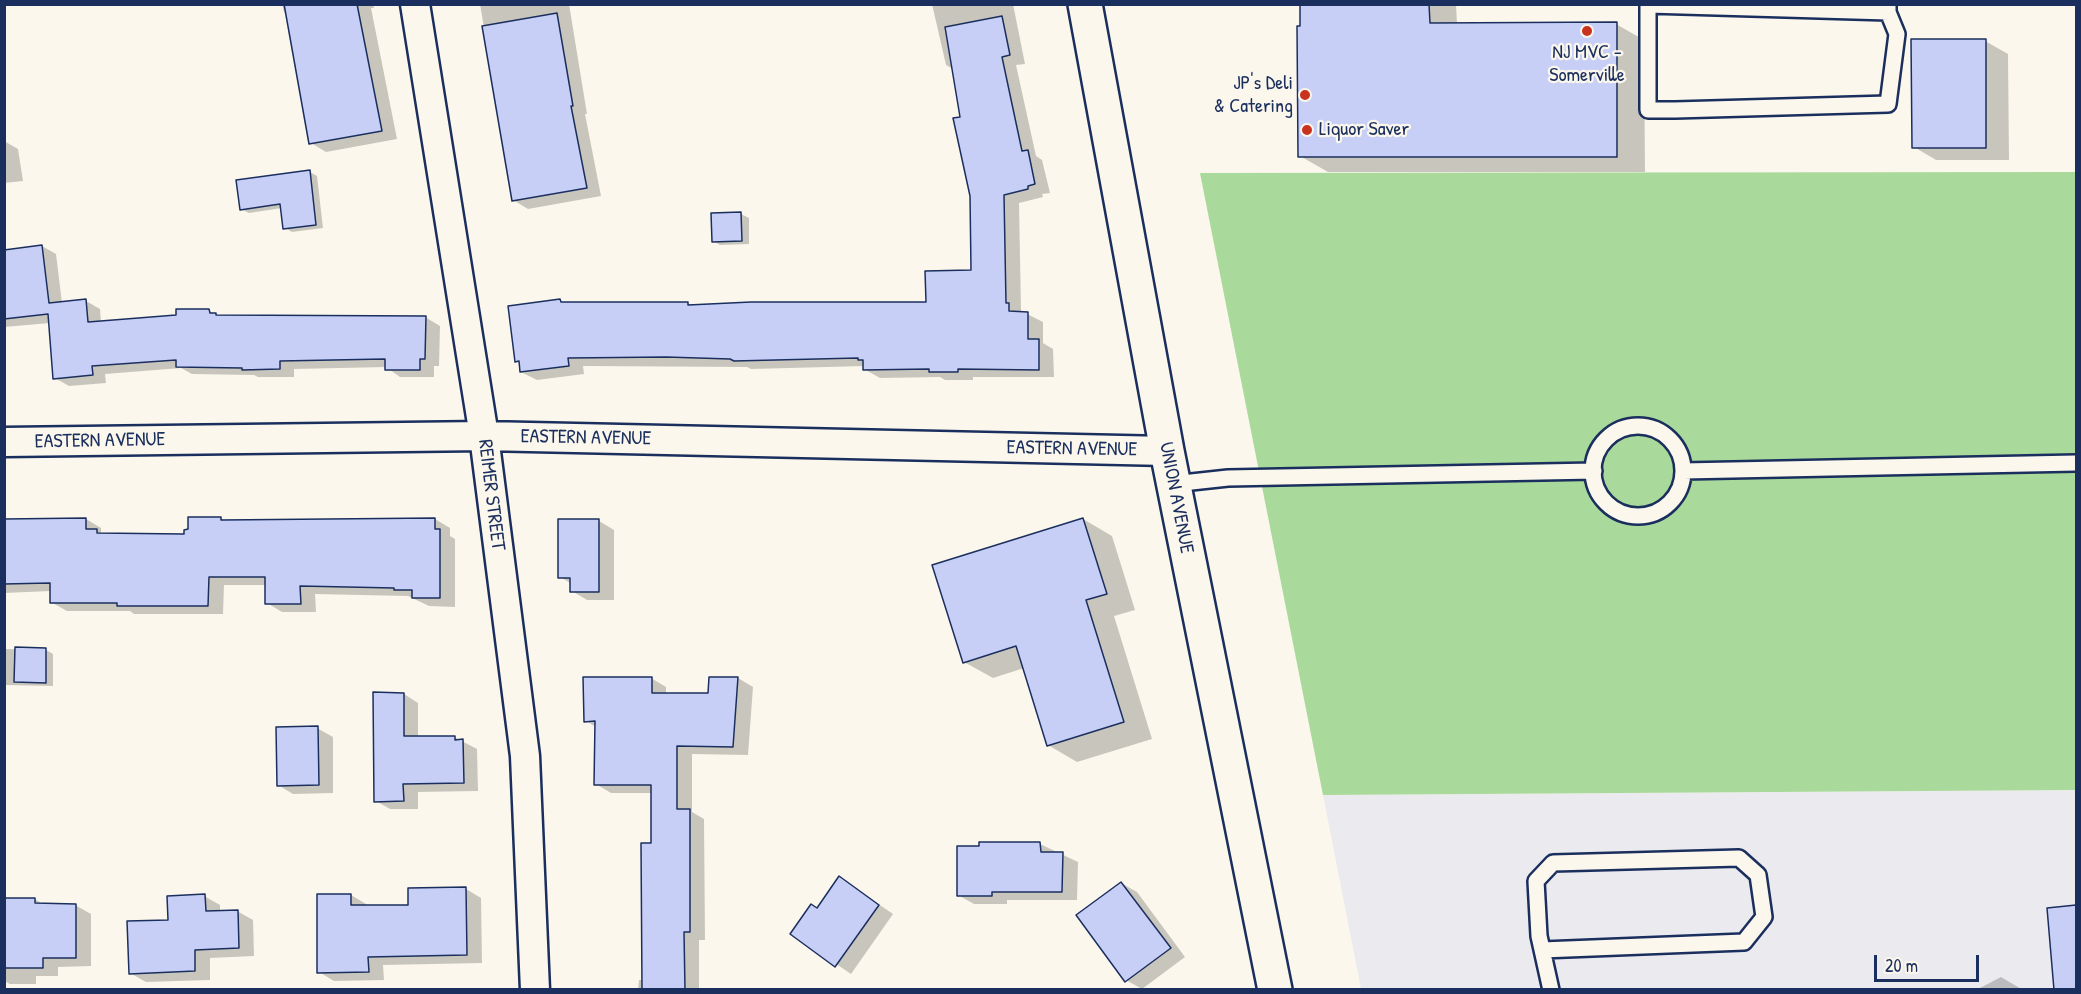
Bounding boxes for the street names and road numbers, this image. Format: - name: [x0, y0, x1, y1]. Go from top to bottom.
- street label: EASTERN AVENUE: [520, 425, 652, 451]
- street label: EASTERN AVENUE: [34, 428, 166, 454]
- street label: EASTERN AVENUE: [1006, 436, 1138, 462]
- street label: REIMER STREET: [472, 438, 510, 552]
- street label: UNION AVENUE: [1153, 440, 1199, 556]

